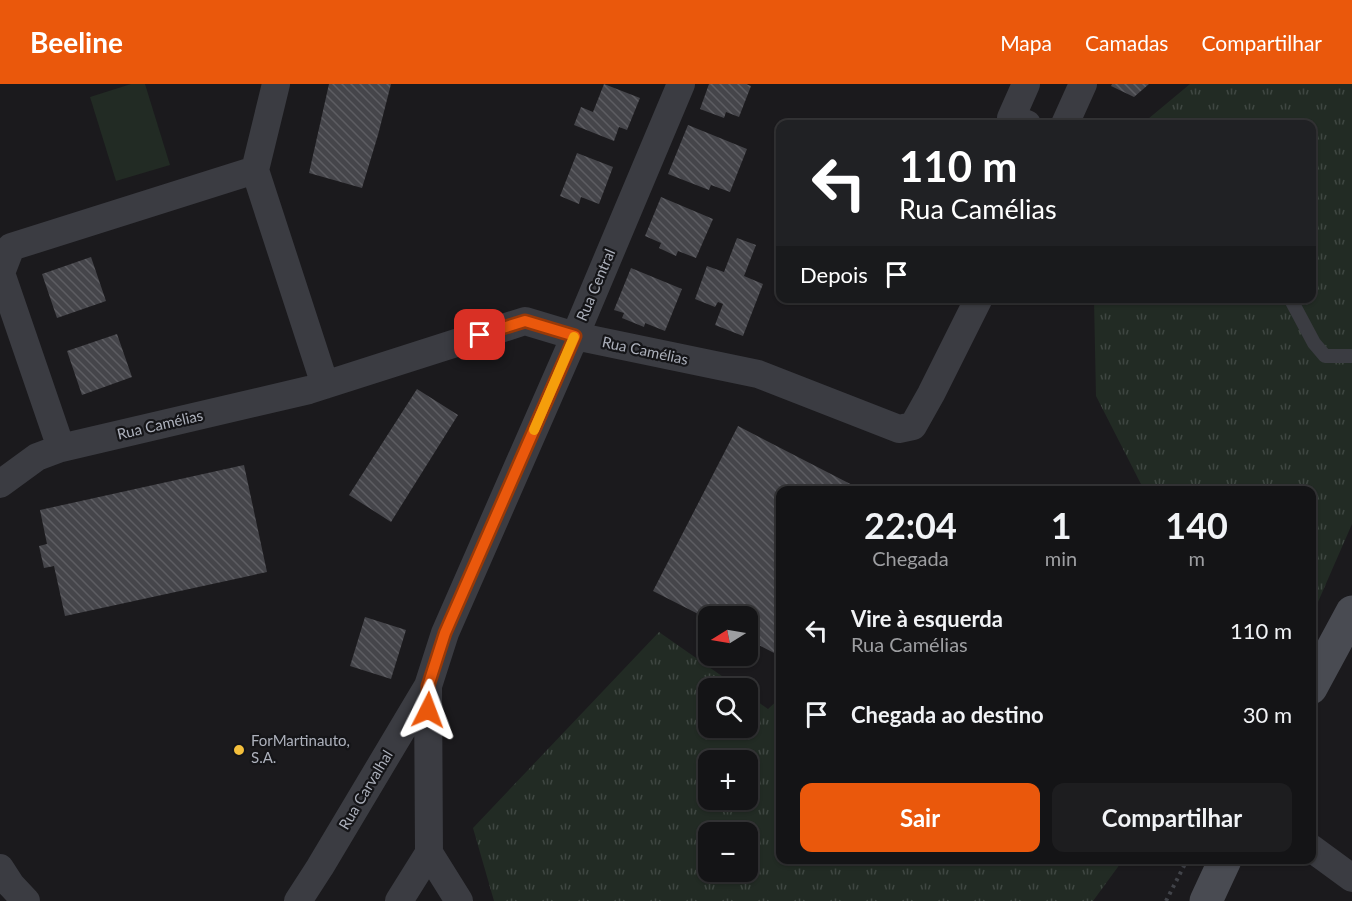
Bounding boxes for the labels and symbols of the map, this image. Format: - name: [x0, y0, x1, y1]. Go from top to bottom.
- street label: Rua Central: [572, 246, 618, 323]
- pin: [454, 309, 505, 360]
- street label: Rua Camélias: [601, 332, 690, 368]
- street label: Rua Camélias: [115, 405, 204, 443]
- north arrow: [698, 606, 758, 666]
- position arrow: [396, 678, 460, 742]
- place label: ForMartinauto, S.A.: [251, 731, 350, 766]
- marker: ForMartinauto, S.A.: [232, 743, 246, 757]
- street label: Rua Carvalhal: [334, 746, 396, 833]

